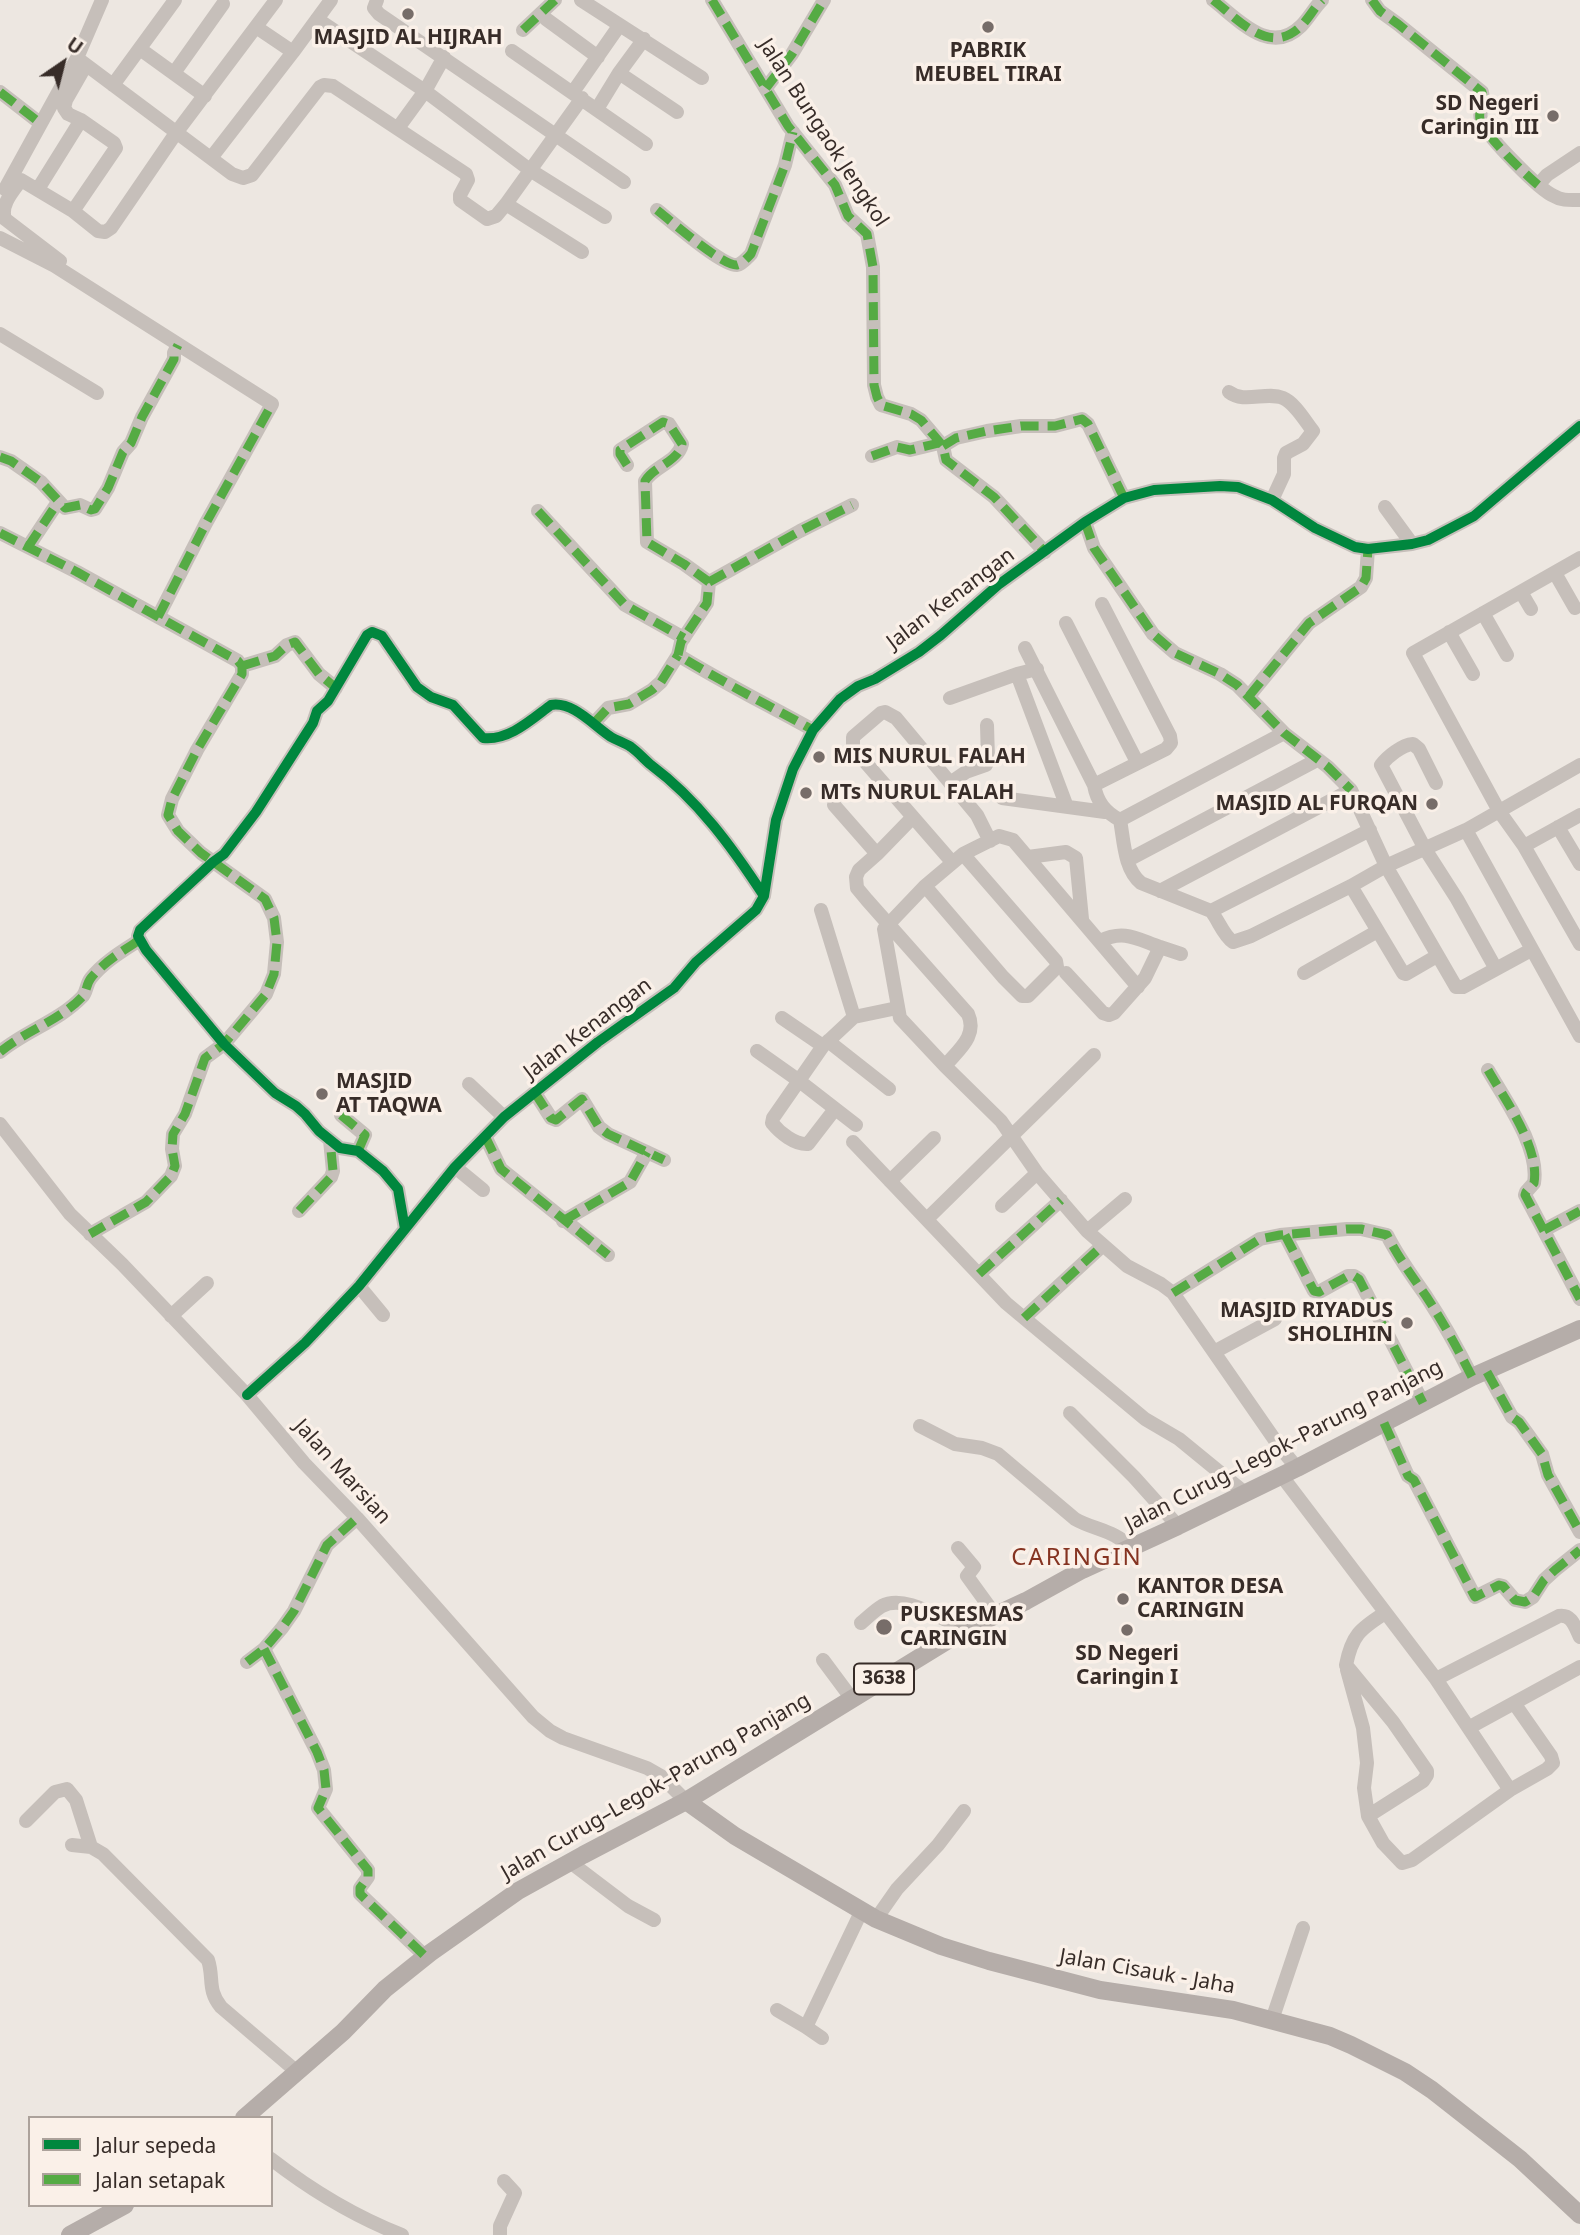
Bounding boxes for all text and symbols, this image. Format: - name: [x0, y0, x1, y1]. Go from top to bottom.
- marker: MASJID AL HIJRAH: [400, 6, 416, 22]
- marker: PABRIK MEUBEL TIRAI: [980, 19, 996, 35]
- place label: MASJID AL HIJRAH: [313, 25, 503, 51]
- north arrow: [28, 28, 98, 98]
- text: U: [62, 31, 88, 61]
- street label: Jalan Bungaok Jengkol: [753, 34, 893, 232]
- place label: PABRIK MEUBEL TIRAI: [914, 38, 1062, 88]
- place label: SD Negeri Caringin III: [1420, 91, 1539, 141]
- marker: SD Negeri Caringin III: [1545, 108, 1561, 124]
- street label: Jalan Kenangan: [882, 543, 1020, 655]
- place label: MIS NURUL FALAH: [833, 744, 1026, 770]
- marker: MIS NURUL FALAH: [811, 749, 827, 765]
- place label: MTs NURUL FALAH: [820, 780, 1014, 806]
- marker: MTs NURUL FALAH: [798, 785, 814, 801]
- place label: MASJID AL FURQAN: [1215, 791, 1418, 817]
- marker: MASJID AL FURQAN: [1424, 796, 1440, 812]
- street label: Jalan Kenangan: [519, 973, 657, 1085]
- place label: MASJID AT TAQWA: [336, 1069, 442, 1119]
- marker: MASJID AT TAQWA: [314, 1086, 330, 1102]
- place label: MASJID RIYADUS SHOLIHIN: [1220, 1298, 1393, 1348]
- marker: MASJID RIYADUS SHOLIHIN: [1399, 1315, 1415, 1331]
- street label: Jalan Curug–Legok–Parung Panjang: [1121, 1355, 1447, 1537]
- street label: Jalan Marsian: [288, 1414, 396, 1530]
- district label: CARINGIN: [1012, 1544, 1142, 1572]
- place label: KANTOR DESA CARINGIN: [1137, 1574, 1283, 1624]
- marker: KANTOR DESA CARINGIN: [1115, 1591, 1131, 1607]
- place label: PUSKESMAS CARINGIN: [900, 1602, 1024, 1652]
- marker: PUSKESMAS CARINGIN: [874, 1617, 894, 1637]
- marker: SD Negeri Caringin I: [1119, 1622, 1135, 1638]
- place label: SD Negeri Caringin I: [1075, 1641, 1179, 1691]
- road number: 3638: [854, 1664, 914, 1694]
- street label: Jalan Curug–Legok–Parung Panjang: [497, 1688, 815, 1886]
- street label: Jalan Cisauk - Jaha: [1057, 1944, 1237, 2000]
- legend: [28, 2116, 273, 2207]
- text: Jalur sepeda: [95, 2131, 216, 2159]
- text: Jalan setapak: [95, 2166, 225, 2194]

